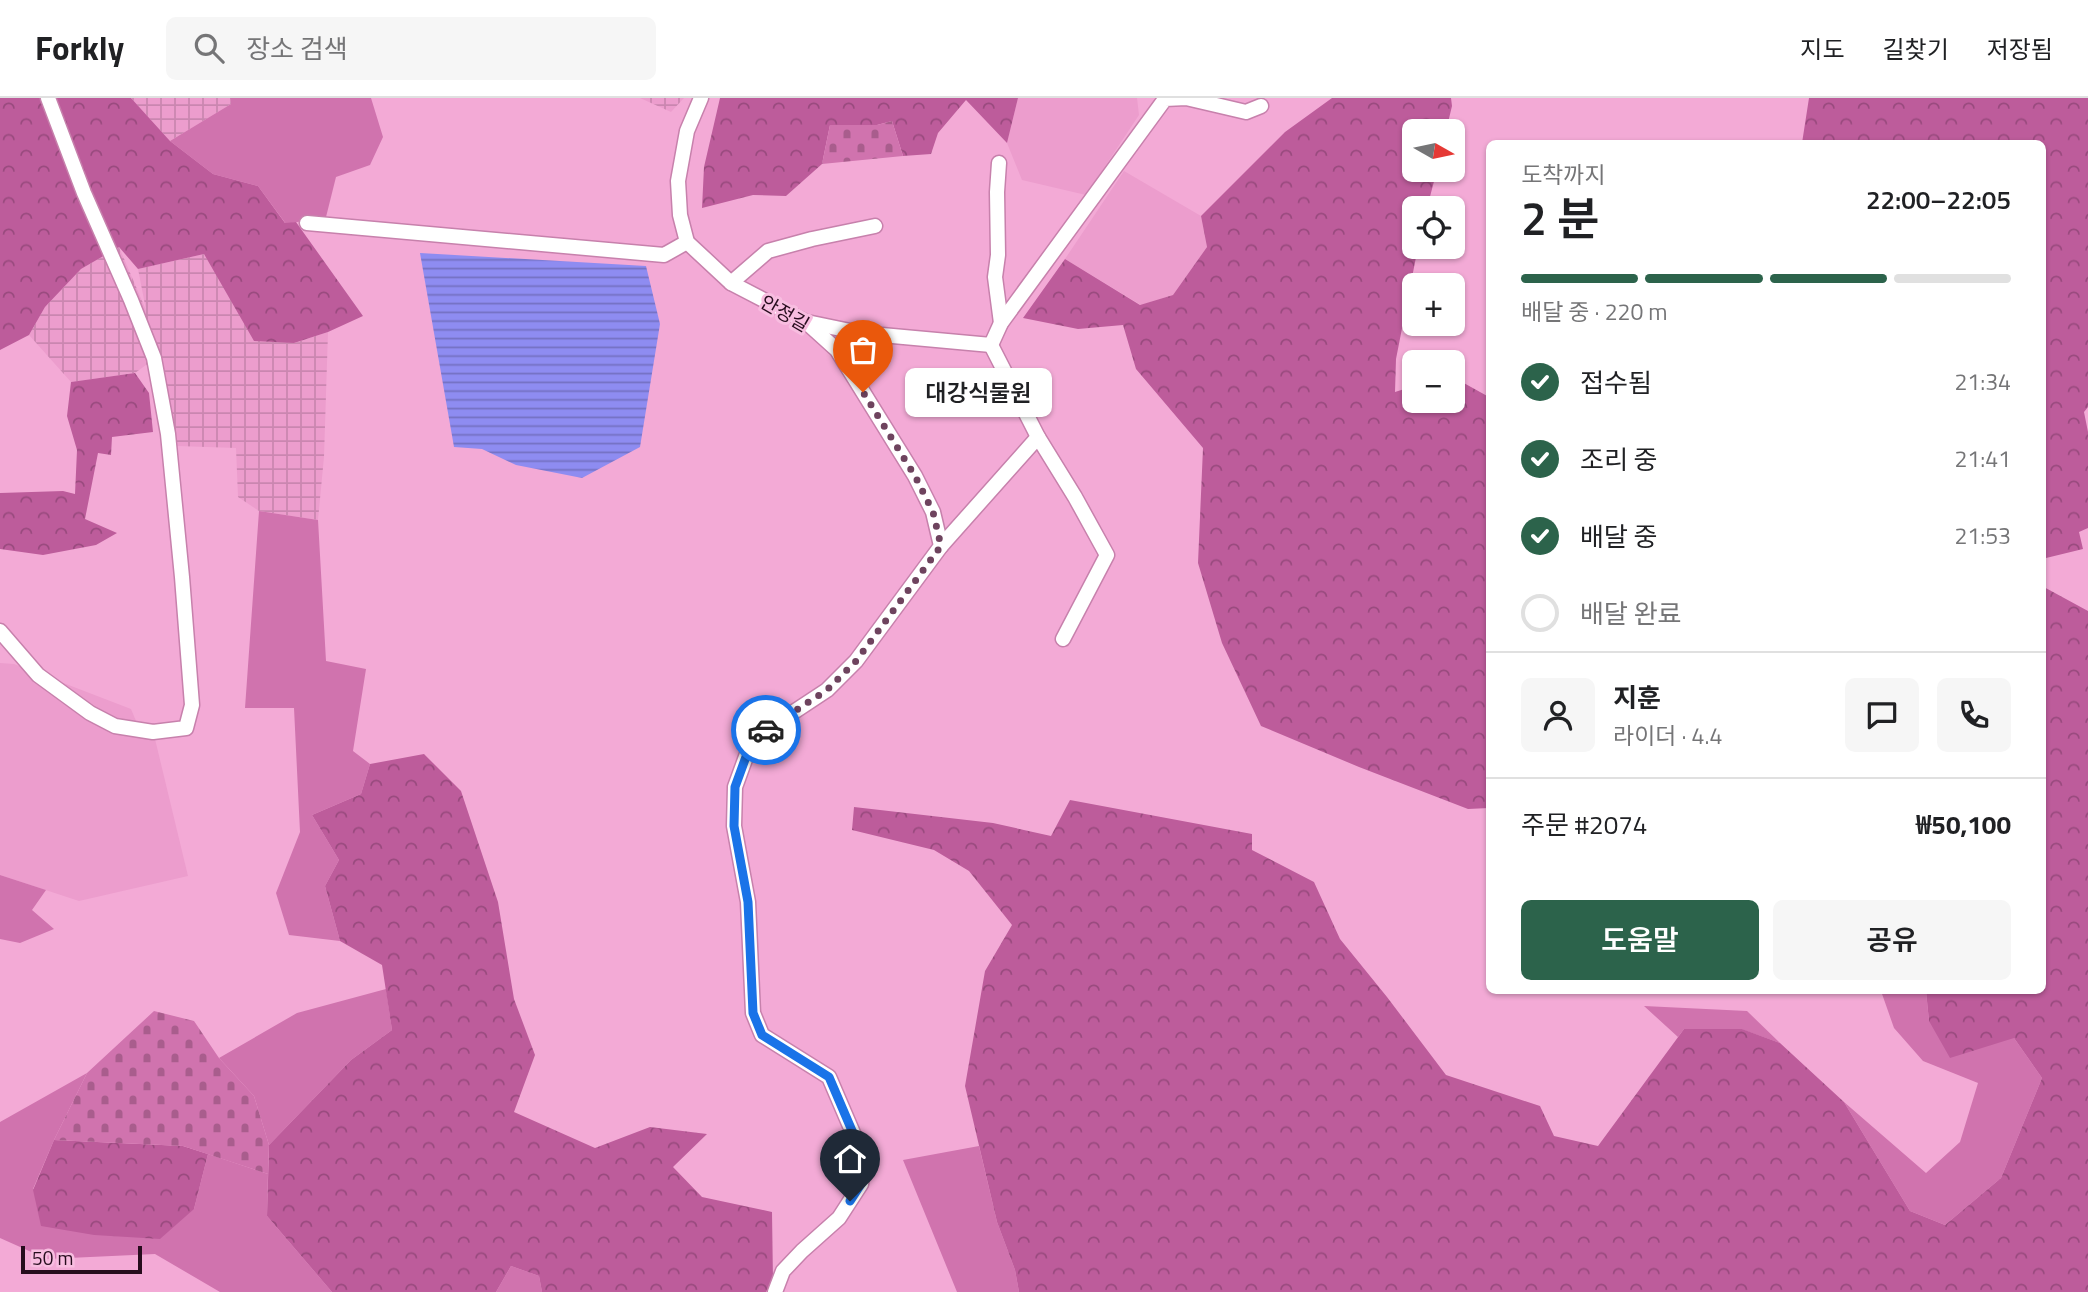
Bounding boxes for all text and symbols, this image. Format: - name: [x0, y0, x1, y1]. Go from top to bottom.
- search box: [166, 17, 656, 80]
- text: Forkly: [35, 23, 124, 73]
- icon: search: [190, 29, 228, 67]
- text: 장소 검색: [246, 29, 348, 68]
- text: 지도: [1800, 31, 1845, 67]
- text: 길찾기: [1883, 31, 1949, 67]
- text: 저장됨: [1987, 31, 2053, 67]
- north arrow: [1402, 119, 1465, 182]
- map controls: [1402, 119, 1465, 413]
- text: 도착까지: [1521, 157, 1606, 192]
- text: 22:00–22:05: [1866, 180, 2011, 219]
- text: 2 분: [1521, 183, 1599, 253]
- button: locate: [1402, 196, 1465, 259]
- button: +: [1402, 273, 1465, 336]
- street label: 안정길: [755, 287, 815, 338]
- text: 배달 중 · 220 m: [1521, 294, 1668, 329]
- pin: [833, 320, 893, 392]
- icon: bag: [844, 331, 882, 369]
- button: −: [1402, 350, 1465, 413]
- icon: check: [1521, 363, 1559, 401]
- text: 접수됨: [1580, 363, 1652, 402]
- text: 21:34: [1954, 364, 2011, 399]
- callout: 대강식물원: [905, 368, 1052, 416]
- text: 대강식물원: [926, 375, 1031, 410]
- icon: check: [1521, 440, 1559, 478]
- text: 조리 중: [1580, 440, 1657, 479]
- text: 21:41: [1954, 441, 2011, 476]
- icon: check: [1521, 517, 1559, 555]
- text: 배달 중: [1580, 517, 1657, 556]
- text: 21:53: [1954, 518, 2011, 553]
- text: 배달 완료: [1580, 594, 1681, 633]
- button: person: [1521, 678, 1595, 752]
- text: 지훈: [1613, 678, 1661, 717]
- button: chat: [1845, 678, 1919, 752]
- button: phone: [1937, 678, 2011, 752]
- courier: [731, 695, 801, 765]
- icon: car: [747, 711, 785, 749]
- text: 라이더 · 4.4: [1613, 718, 1722, 753]
- text: 주문 #2074: [1521, 805, 1647, 844]
- text: ₩50,100: [1916, 805, 2011, 844]
- button: 도움말: [1521, 900, 1759, 980]
- button: 공유: [1773, 900, 2011, 980]
- pin: [820, 1129, 880, 1201]
- icon: home: [831, 1140, 869, 1178]
- scale bar: [21, 1243, 142, 1275]
- text: 50 m: [32, 1243, 73, 1272]

